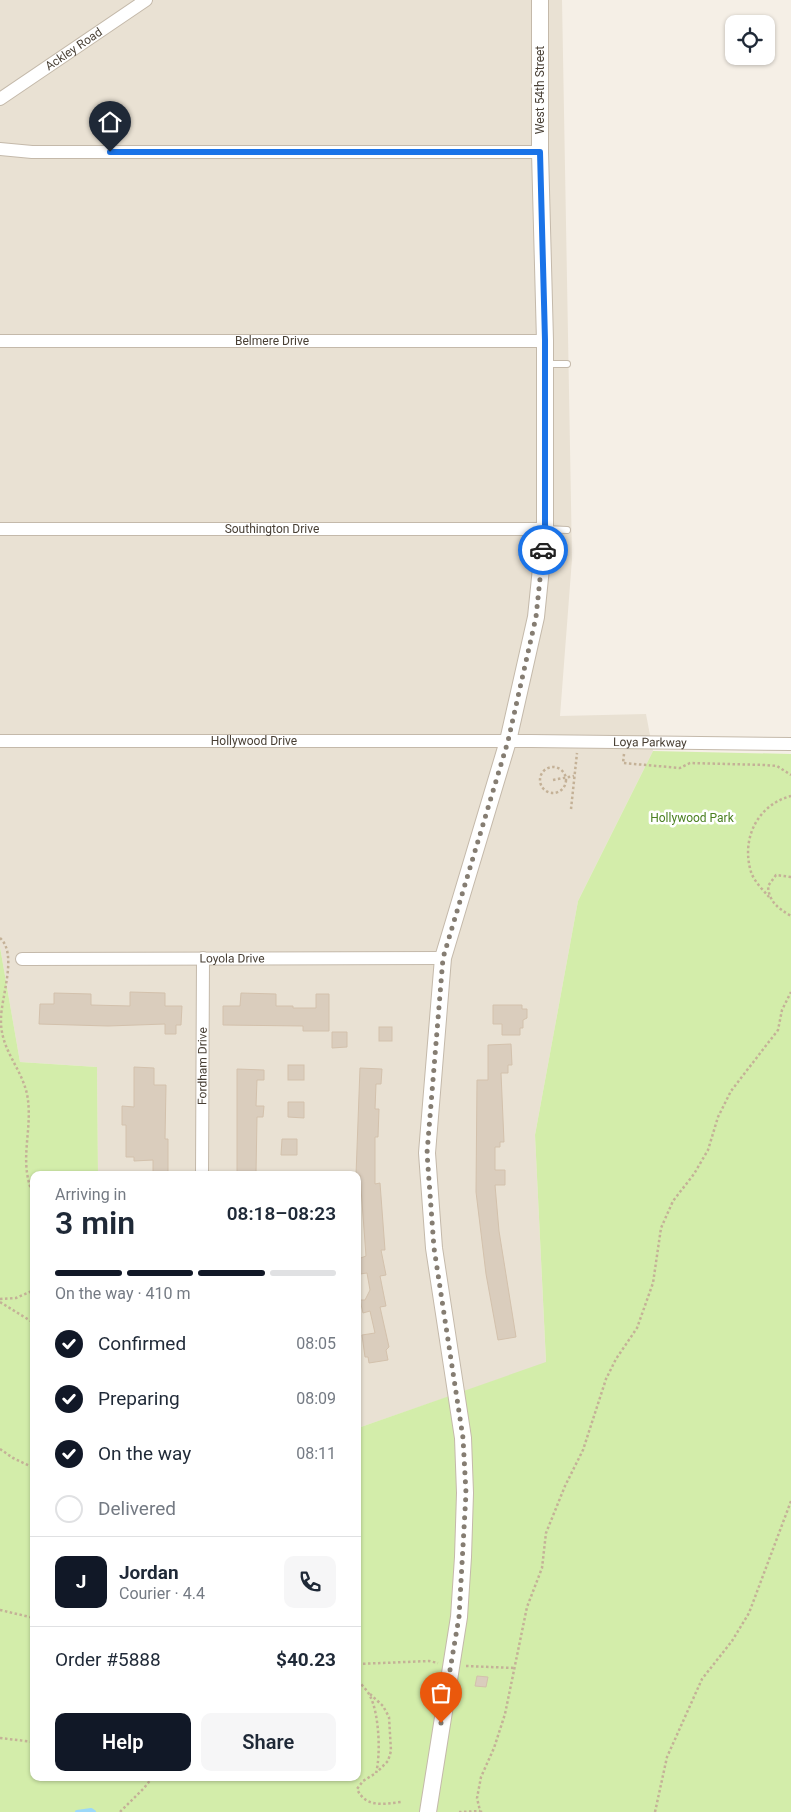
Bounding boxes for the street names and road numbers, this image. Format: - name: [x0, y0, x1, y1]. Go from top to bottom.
- street label: Ackley Road: [43, 25, 105, 73]
- street label: West 54th Street: [533, 46, 547, 134]
- street label: Belmere Drive: [235, 334, 309, 348]
- street label: Southington Drive: [225, 522, 319, 536]
- street label: Hollywood Drive: [211, 734, 297, 748]
- street label: Loya Parkway: [613, 735, 687, 750]
- street label: Loyola Drive: [199, 951, 265, 966]
- street label: Fordham Drive: [195, 1027, 210, 1105]

